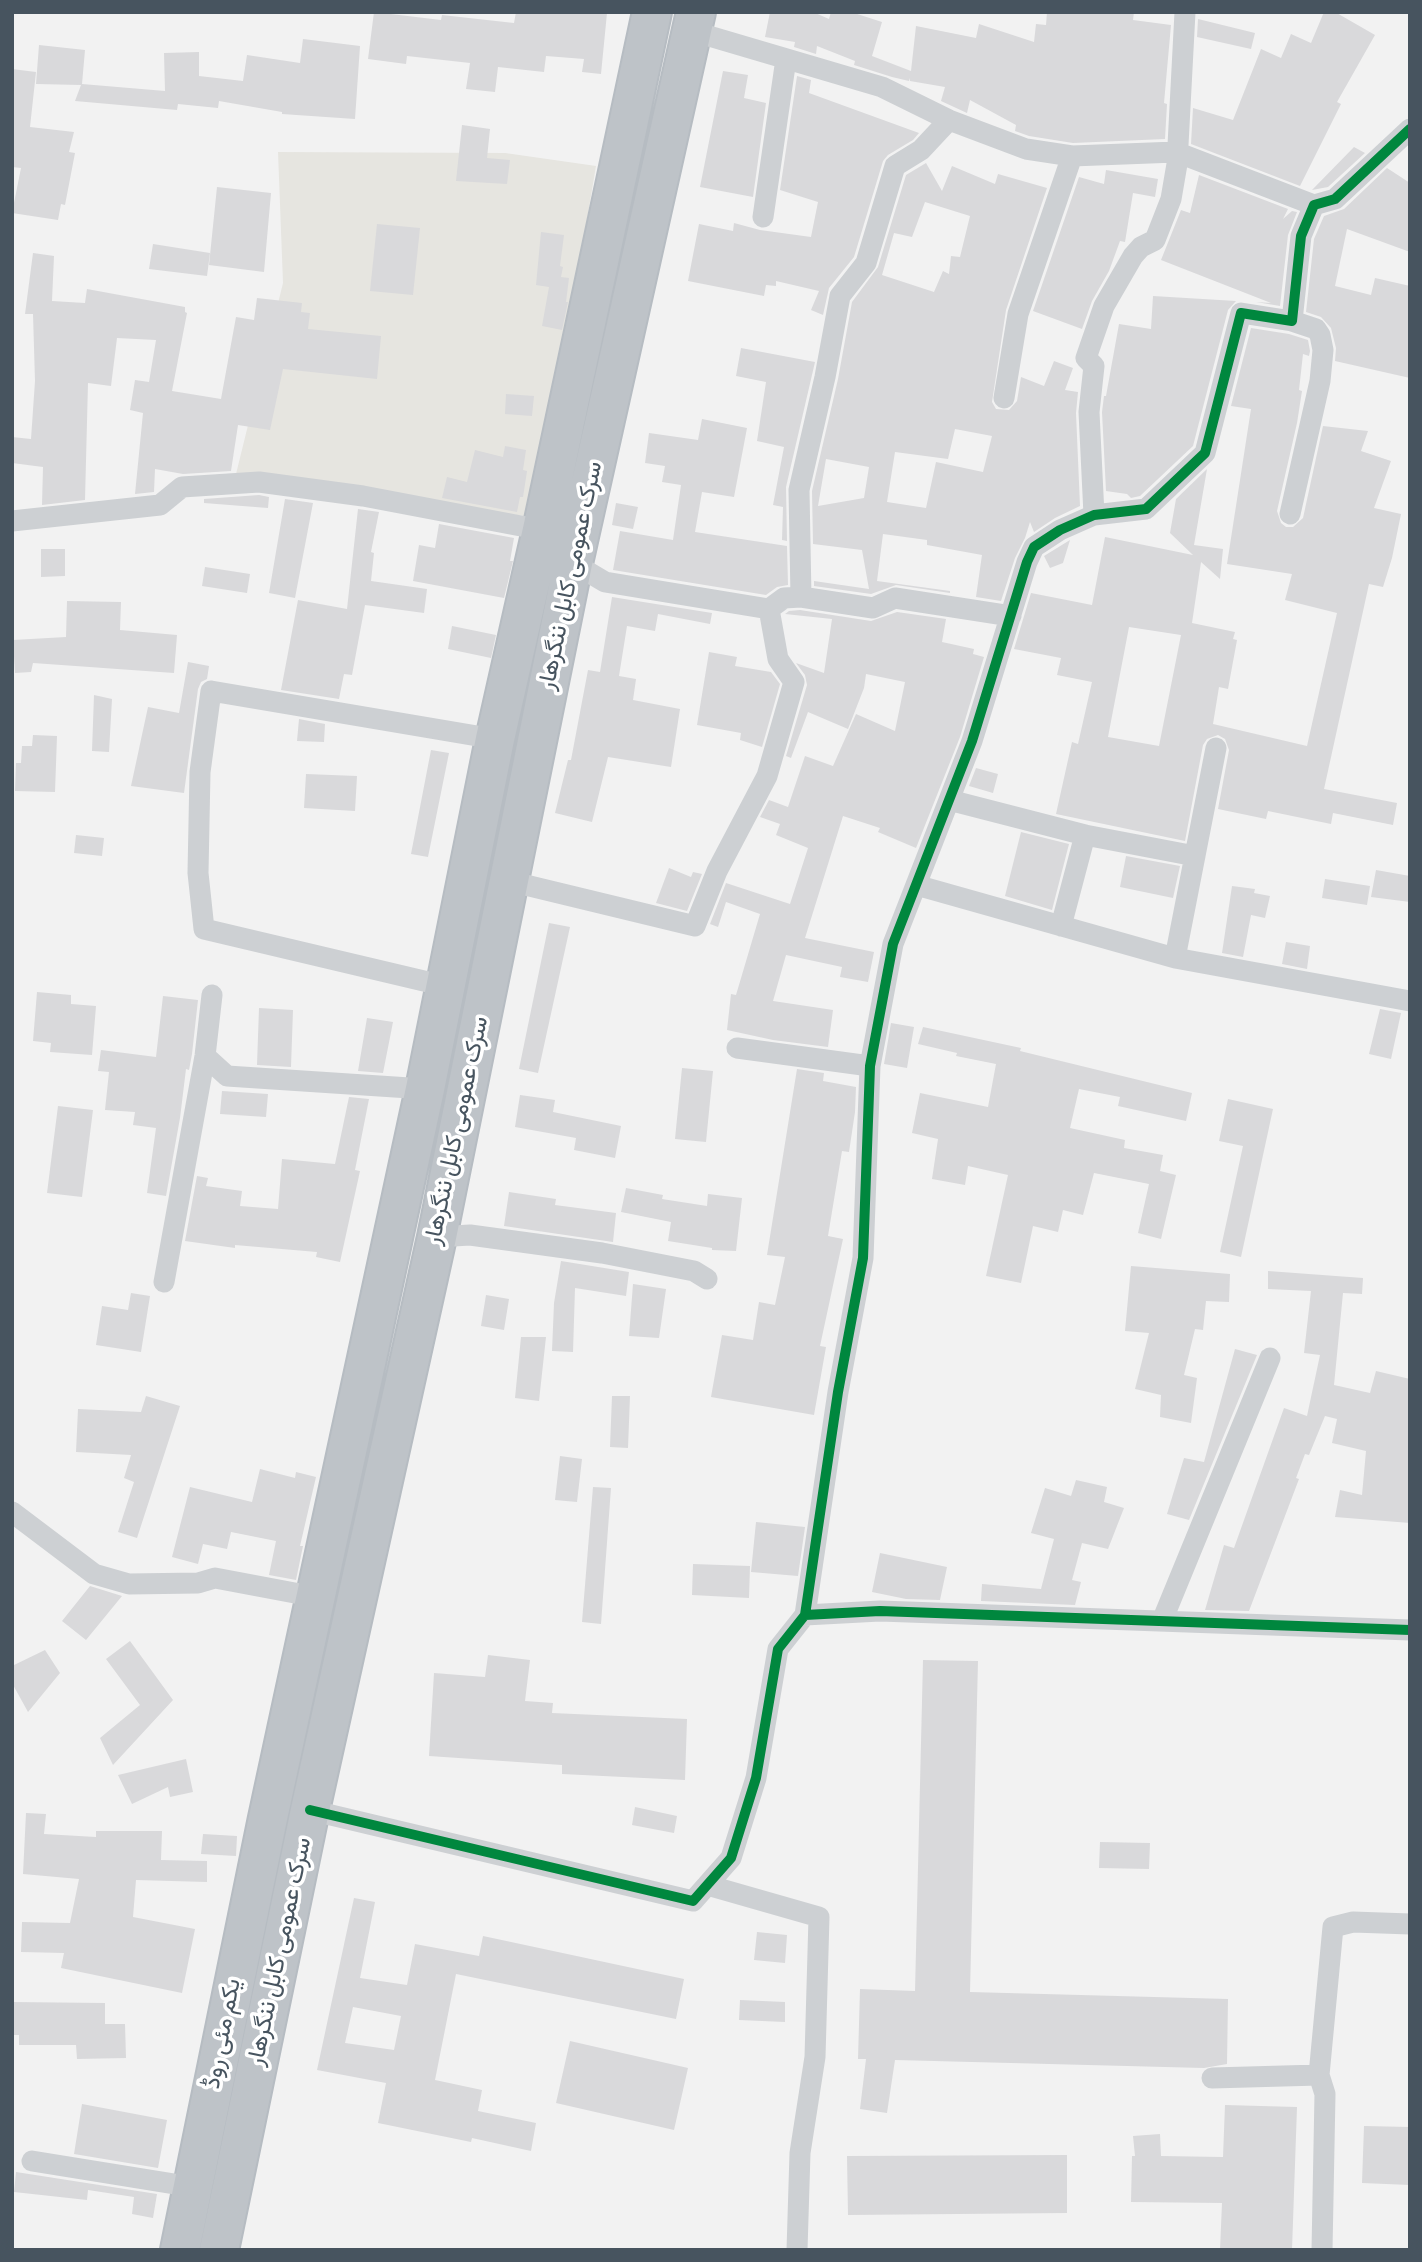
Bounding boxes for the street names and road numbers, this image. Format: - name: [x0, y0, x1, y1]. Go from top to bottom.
- street label: سرک عمومی کابل ننگرهار: [534, 459, 610, 693]
- street label: سرک عمومی کابل ننگرهار: [420, 1014, 496, 1248]
- street label: سرک عمومی کابل ننگرهار: [243, 1835, 319, 2069]
- street label: یکم مئی روڈ: [199, 1977, 249, 2091]

